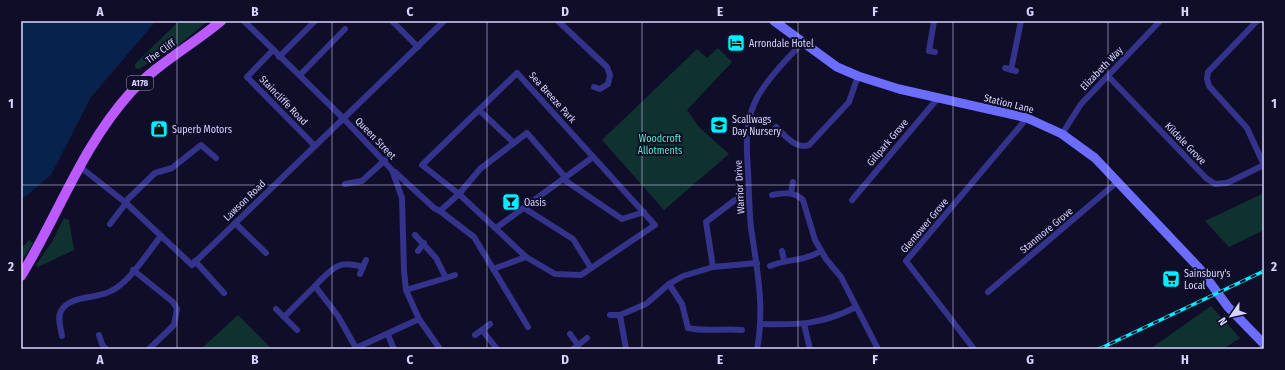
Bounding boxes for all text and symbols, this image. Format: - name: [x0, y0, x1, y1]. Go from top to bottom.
- text: A: [95, 4, 104, 19]
- text: B: [251, 4, 259, 19]
- text: C: [407, 4, 414, 19]
- text: D: [561, 4, 569, 19]
- text: E: [717, 4, 723, 19]
- text: F: [872, 4, 878, 19]
- text: G: [1026, 4, 1034, 19]
- text: H: [1181, 4, 1189, 19]
- hotel icon: Arrondale Hotel: [726, 33, 746, 53]
- street label: The Cliff: [144, 37, 178, 66]
- place label: Arrondale Hotel: [749, 38, 814, 50]
- street label: Elizabeth Way: [1078, 44, 1126, 93]
- street label: Sea Breeze Park: [526, 70, 579, 126]
- street label: Staincliffe Road: [257, 73, 310, 128]
- road number: A178: [127, 76, 153, 90]
- street label: Station Lane: [982, 92, 1035, 116]
- text: 1: [8, 96, 14, 111]
- text: 1: [1271, 96, 1277, 111]
- place label: Scallwags Day Nursery: [732, 114, 782, 138]
- street label: Queen Street: [352, 115, 399, 163]
- school or university icon: Scallwags Day Nursery: [709, 115, 729, 135]
- street label: Gillpark Grove: [865, 117, 911, 169]
- shop icon: Superb Motors: [149, 119, 169, 139]
- street label: Kildale Grove: [1162, 120, 1208, 167]
- place label: Superb Motors: [172, 124, 232, 136]
- park label: Woodcroft Allotments: [638, 133, 682, 157]
- street label: Warrior Drive: [733, 160, 747, 214]
- street label: Lawson Road: [221, 178, 268, 224]
- bar icon: Oasis: [501, 192, 521, 212]
- street label: Glentower Grove: [898, 196, 951, 255]
- place label: Oasis: [524, 197, 546, 209]
- street label: Stanmore Grove: [1018, 205, 1076, 256]
- text: 2: [7, 259, 14, 274]
- text: 2: [1270, 259, 1277, 274]
- place label: Sainsbury's Local: [1184, 268, 1231, 292]
- supermarket icon: Sainsbury's Local: [1161, 269, 1181, 289]
- north arrow: [1211, 296, 1251, 336]
- text: N: [1216, 315, 1230, 328]
- text: A: [95, 352, 104, 367]
- text: B: [251, 352, 259, 367]
- text: C: [407, 352, 414, 367]
- text: D: [561, 352, 569, 367]
- text: E: [717, 352, 723, 367]
- text: F: [872, 352, 878, 367]
- text: G: [1026, 352, 1034, 367]
- text: H: [1181, 352, 1189, 367]

